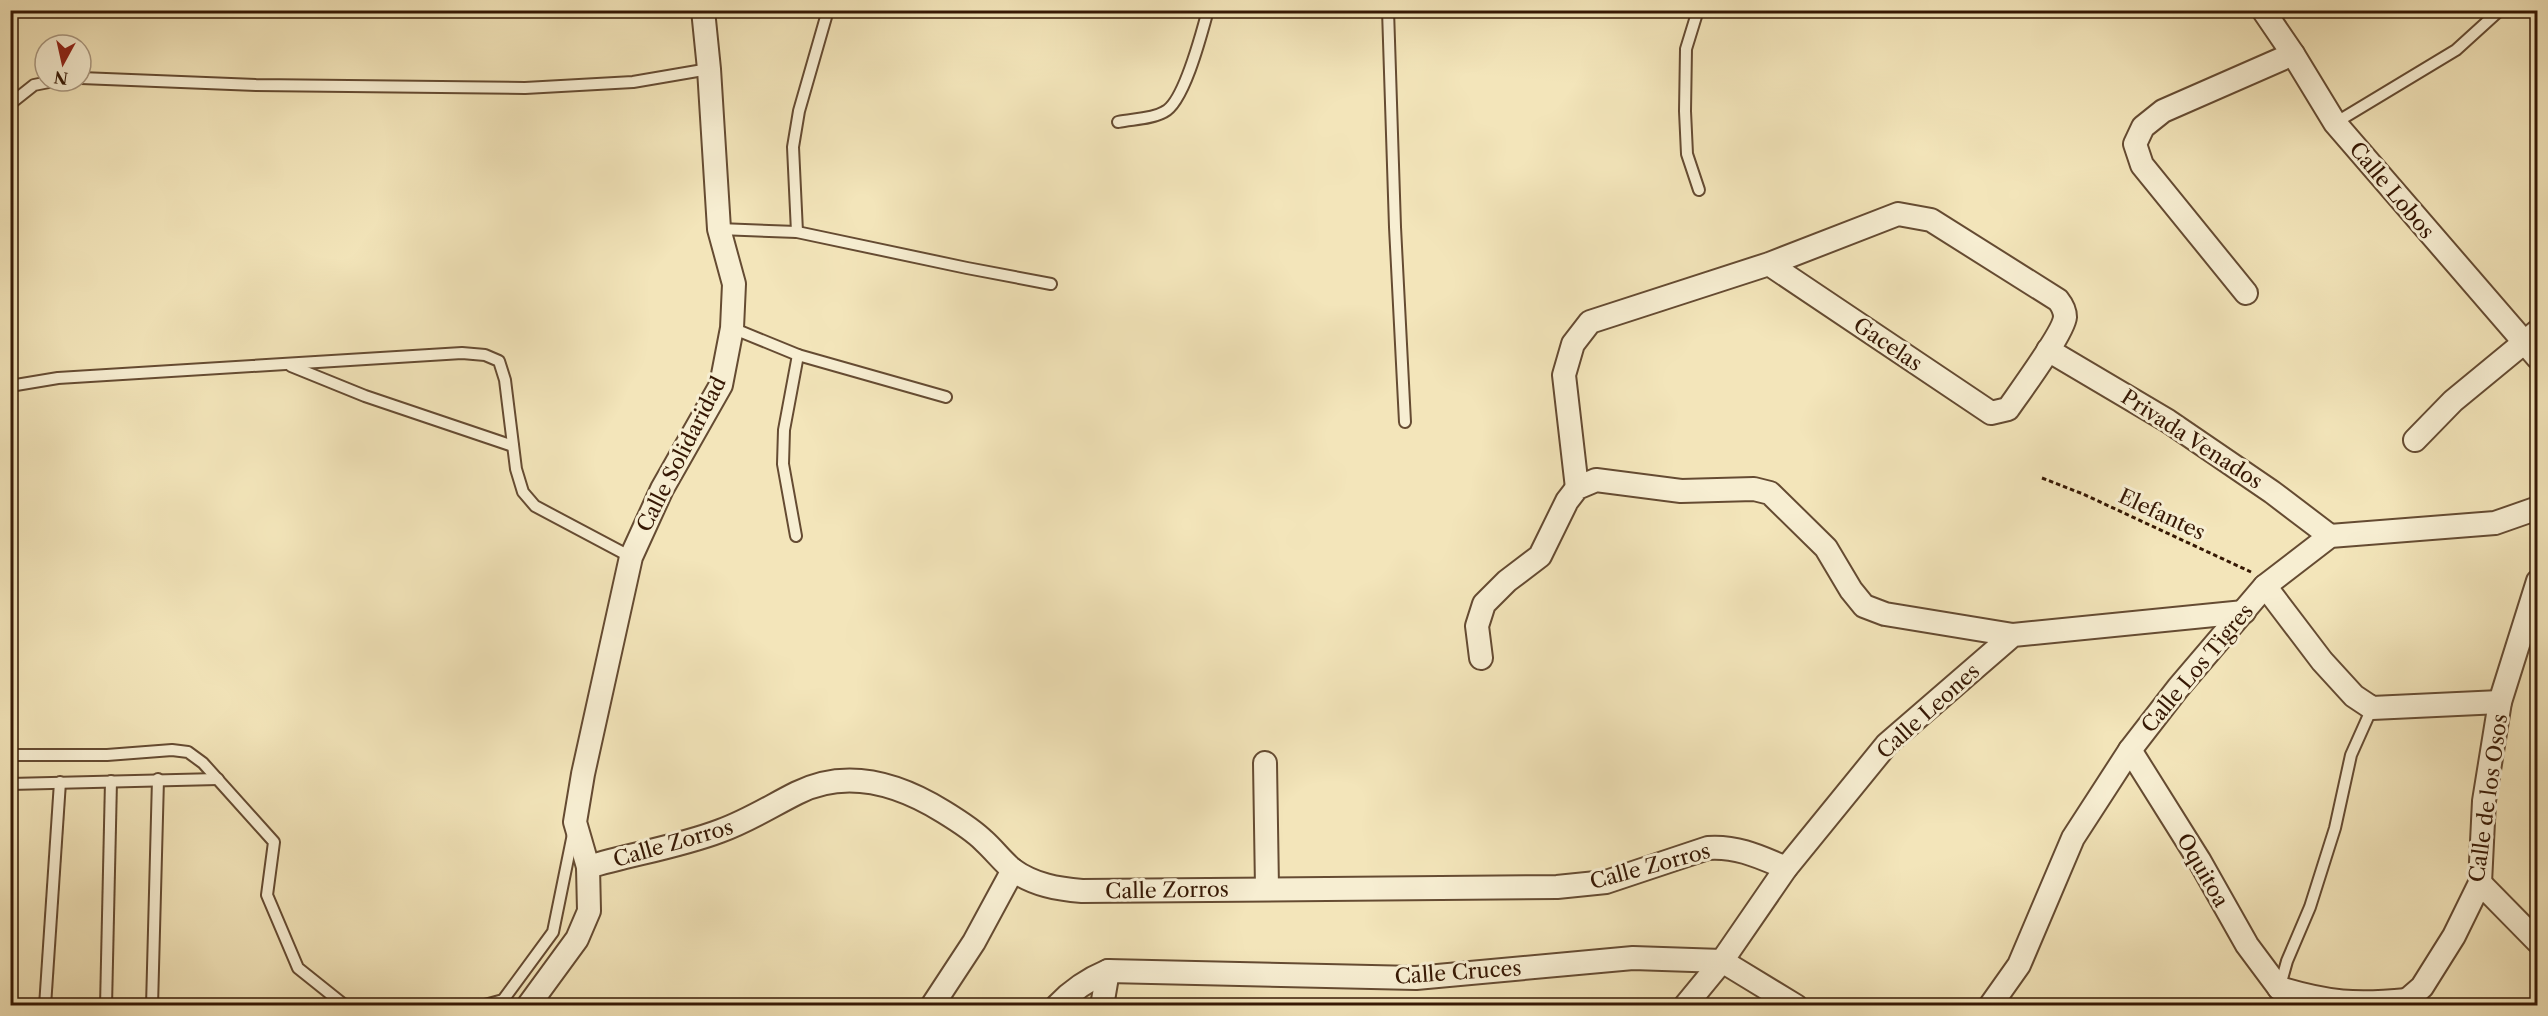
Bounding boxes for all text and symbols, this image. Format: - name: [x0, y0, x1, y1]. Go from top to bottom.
- north arrow: [33, 33, 93, 93]
- text: N: [53, 67, 69, 89]
- street label: Calle Lobos: [2344, 137, 2440, 243]
- street label: Gacelas: [1849, 312, 1927, 376]
- street label: Calle Solidaridad: [631, 372, 731, 536]
- street label: Privada Venados: [2117, 384, 2267, 494]
- street label: Elefantes: [2115, 483, 2209, 545]
- street label: Calle Los Tigres: [2136, 599, 2258, 737]
- street label: Calle Leones: [1871, 658, 1985, 764]
- street label: Calle de los Osos: [2464, 712, 2512, 884]
- street label: Calle Zorros: [610, 814, 736, 872]
- street label: Oquitoa: [2172, 829, 2234, 912]
- street label: Calle Zorros: [1587, 838, 1713, 894]
- street label: Calle Zorros: [1105, 876, 1229, 904]
- street label: Calle Cruces: [1394, 955, 1522, 989]

